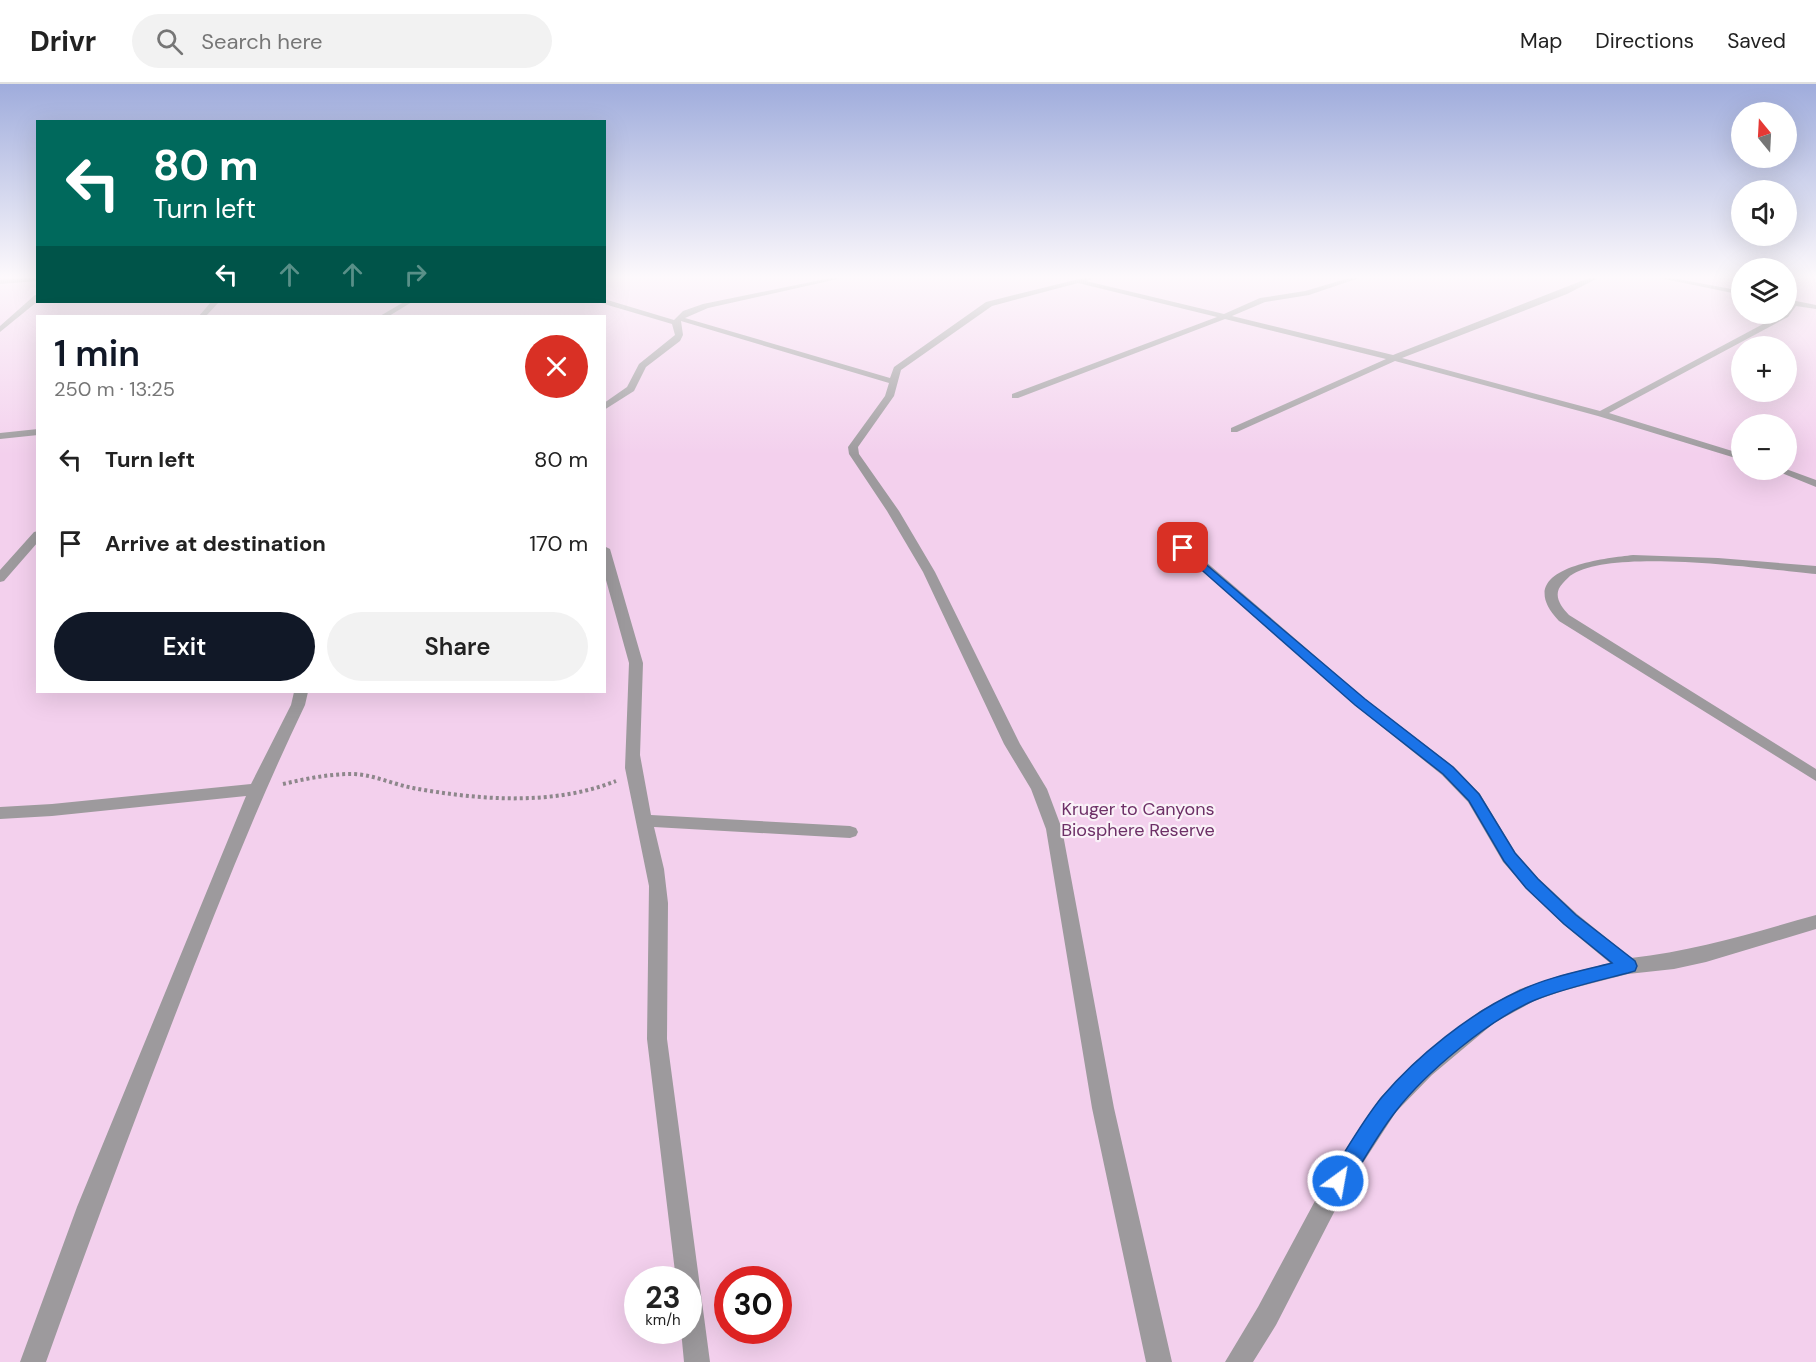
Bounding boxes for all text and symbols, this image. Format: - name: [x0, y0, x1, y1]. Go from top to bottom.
- search box: [132, 14, 552, 68]
- text: Drivr: [30, 23, 96, 60]
- icon: search: [153, 25, 186, 58]
- text: Search here: [201, 27, 323, 56]
- text: Map: [1520, 27, 1562, 55]
- text: Directions: [1595, 27, 1694, 55]
- text: Saved: [1727, 27, 1786, 55]
- north arrow: [1731, 102, 1797, 168]
- map controls: [1731, 102, 1797, 480]
- text: 80 m: [153, 138, 259, 193]
- icon: left: [54, 144, 132, 222]
- button: sound: [1731, 180, 1797, 246]
- text: Turn left: [153, 191, 256, 226]
- icon: left: [210, 258, 243, 291]
- icon: ahead: [273, 258, 306, 291]
- icon: ahead: [336, 258, 369, 291]
- icon: right: [399, 258, 432, 291]
- button: layers: [1731, 258, 1797, 324]
- text: 1 min: [54, 330, 140, 377]
- button: close: [525, 335, 588, 398]
- button: +: [1731, 336, 1797, 402]
- text: 250 m · 13:25: [54, 376, 175, 402]
- button: −: [1731, 414, 1797, 480]
- icon: left: [54, 443, 87, 476]
- text: Turn left: [105, 445, 195, 474]
- text: 80 m: [534, 445, 588, 474]
- pin: [1157, 522, 1208, 573]
- icon: arrive: [54, 527, 87, 560]
- text: Arrive at destination: [105, 529, 326, 558]
- text: 170 m: [529, 529, 588, 558]
- icon: arrive: [1166, 531, 1199, 564]
- button: Exit: [54, 612, 315, 681]
- button: Share: [327, 612, 588, 681]
- park label: Kruger to Canyons Biosphere Reserve: [1061, 797, 1215, 842]
- position arrow: [1306, 1149, 1370, 1213]
- speed limit sign: 30: [714, 1266, 792, 1344]
- text: 23: [645, 1278, 681, 1317]
- text: km/h: [645, 1310, 681, 1330]

